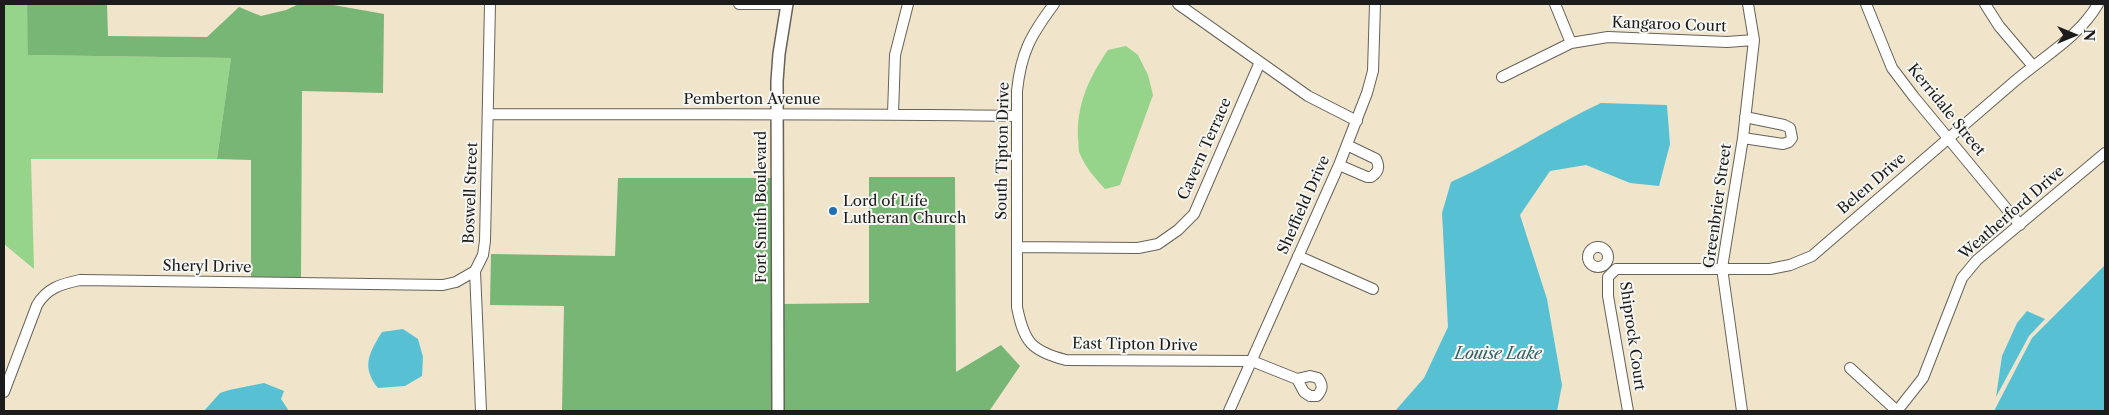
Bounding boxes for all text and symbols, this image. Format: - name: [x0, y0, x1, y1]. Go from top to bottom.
- north arrow: [2049, 10, 2099, 60]
- street label: Kangaroo Court: [1611, 14, 1727, 36]
- text: N: [2080, 29, 2098, 41]
- street label: Kerridale Street: [1903, 60, 1989, 160]
- street label: South Tipton Drive: [993, 82, 1013, 220]
- street label: Pemberton Avenue: [684, 91, 820, 109]
- street label: Cavern Terrace: [1174, 95, 1236, 203]
- street label: Fort Smith Boulevard: [753, 131, 771, 283]
- street label: Boswell Street: [460, 142, 482, 244]
- street label: Greenbrier Street: [1700, 143, 1736, 269]
- street label: Belen Drive: [1834, 150, 1910, 218]
- street label: Sheffield Drive: [1274, 153, 1334, 257]
- street label: Weatherford Drive: [1956, 162, 2068, 264]
- place label: Lord of Life Lutheran Church: [843, 193, 966, 228]
- marker: Lord of Life Lutheran Church: [827, 205, 839, 217]
- street label: Sheryl Drive: [162, 257, 252, 277]
- street label: Shiprock Court: [1615, 280, 1649, 392]
- street label: East Tipton Drive: [1072, 335, 1198, 355]
- water label: Louise Lake: [1454, 344, 1542, 364]

